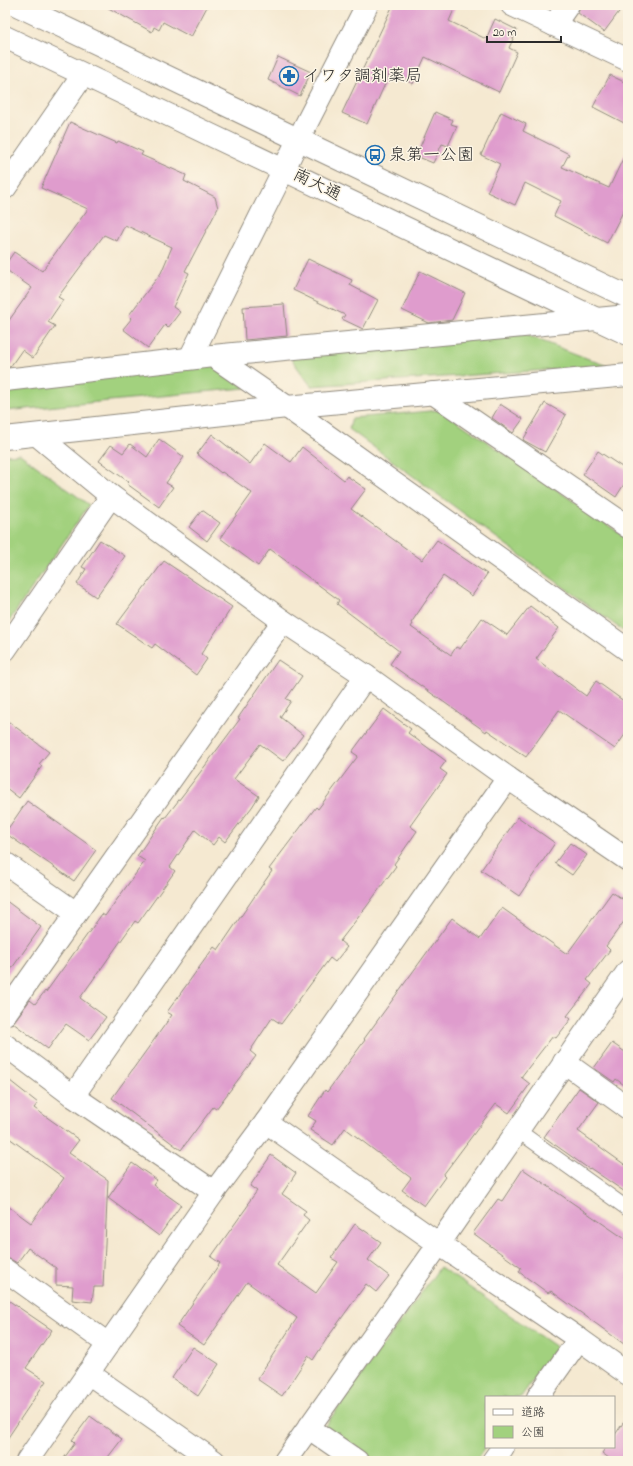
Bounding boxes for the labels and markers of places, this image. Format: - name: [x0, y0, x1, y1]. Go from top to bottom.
- place label: イワタ調剤薬局: [303, 64, 422, 89]
- pharmacy icon: イワタ調剤薬局: [278, 65, 300, 87]
- place label: 泉第一公園: [389, 143, 474, 168]
- bus stop icon: 泉第一公園: [364, 144, 386, 166]

